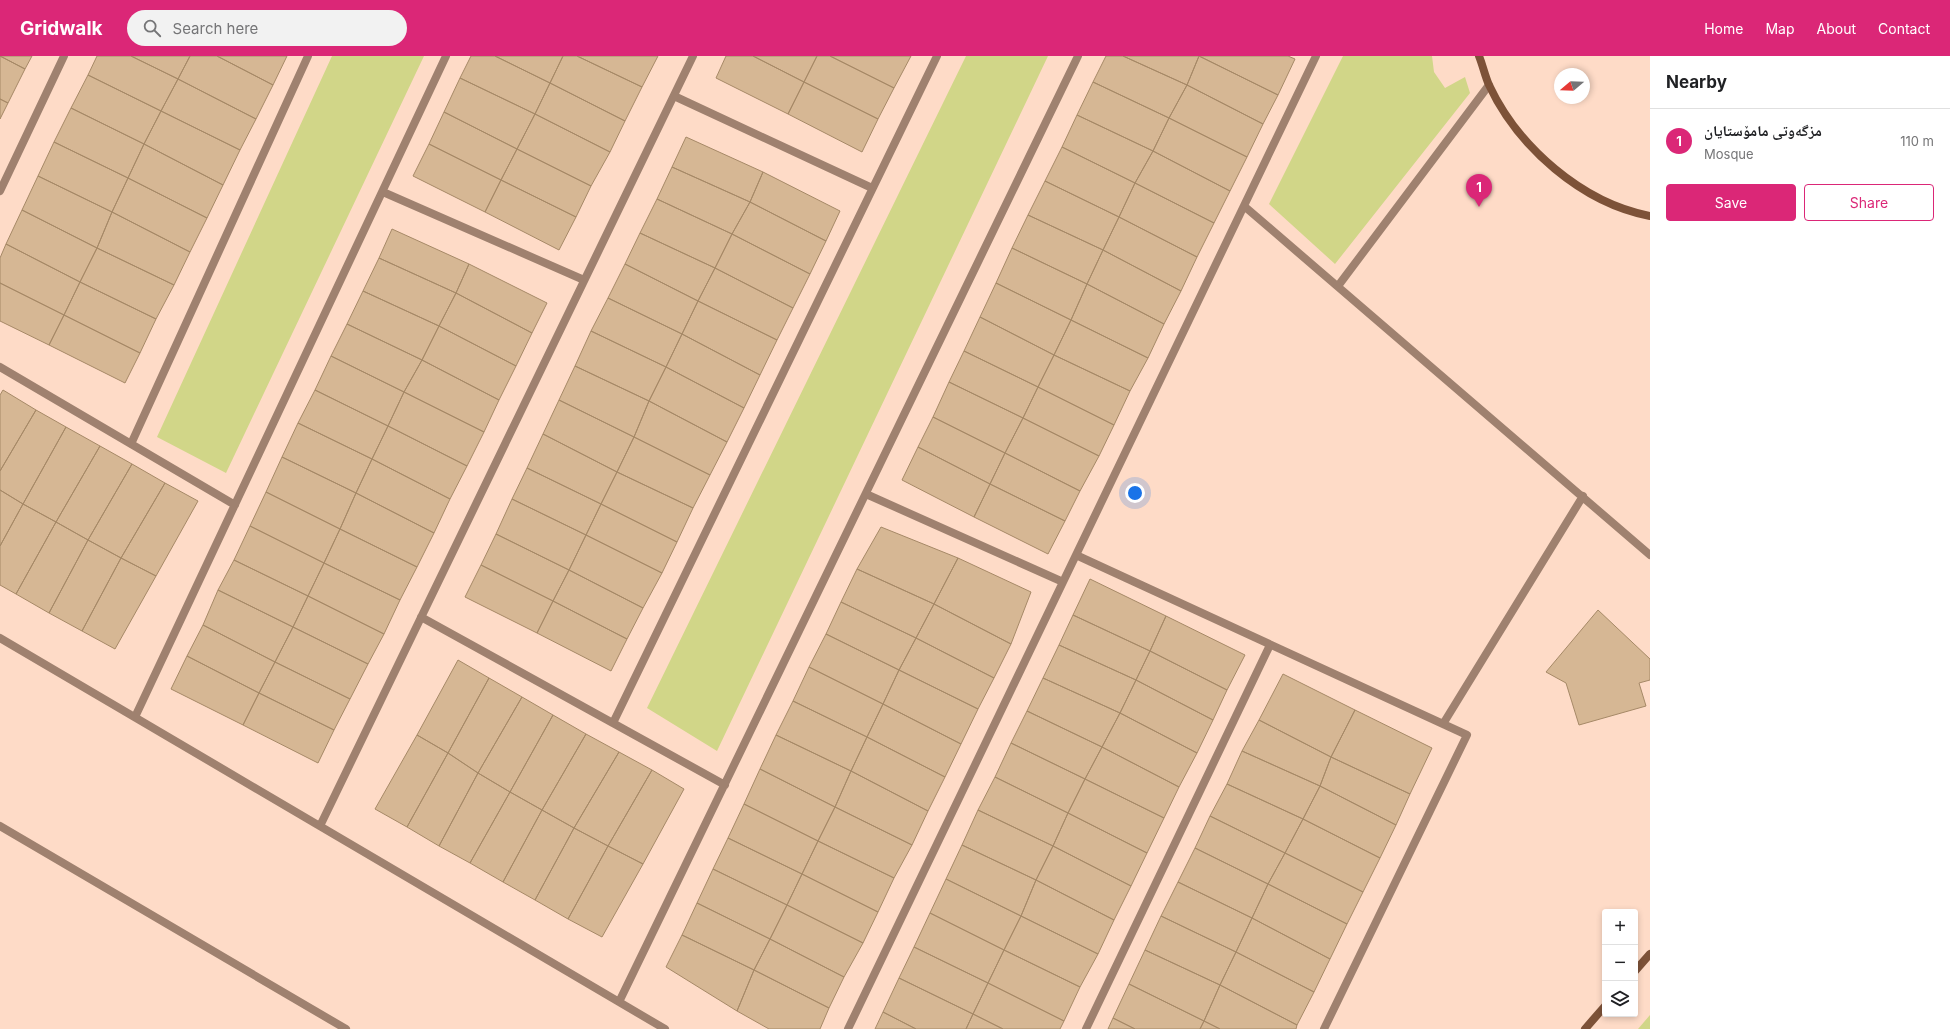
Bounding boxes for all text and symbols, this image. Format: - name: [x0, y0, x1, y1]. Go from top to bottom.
- search box: [127, 10, 407, 46]
- text: Gridwalk: [20, 17, 103, 40]
- icon: search: [141, 17, 163, 39]
- text: Search here: [173, 19, 258, 38]
- text: Home: [1704, 20, 1743, 37]
- text: Map: [1765, 20, 1795, 37]
- text: About: [1817, 20, 1856, 37]
- text: Contact: [1878, 20, 1930, 37]
- north arrow: [1554, 68, 1590, 104]
- text: Nearby: [1666, 72, 1727, 92]
- text: مزگەوتی مامۆستایان: [1704, 121, 1822, 140]
- text: 1: [1676, 133, 1682, 149]
- text: 110 m: [1900, 133, 1934, 149]
- text: Mosque: [1704, 146, 1754, 162]
- pin: 1: [1466, 174, 1492, 207]
- button: Save: [1666, 184, 1796, 221]
- button: Share: [1804, 184, 1934, 221]
- your location: [1125, 483, 1145, 503]
- map controls: [1602, 909, 1638, 1017]
- button: +: [1602, 909, 1638, 945]
- button: −: [1602, 945, 1638, 981]
- button: layers: [1602, 981, 1638, 1017]

